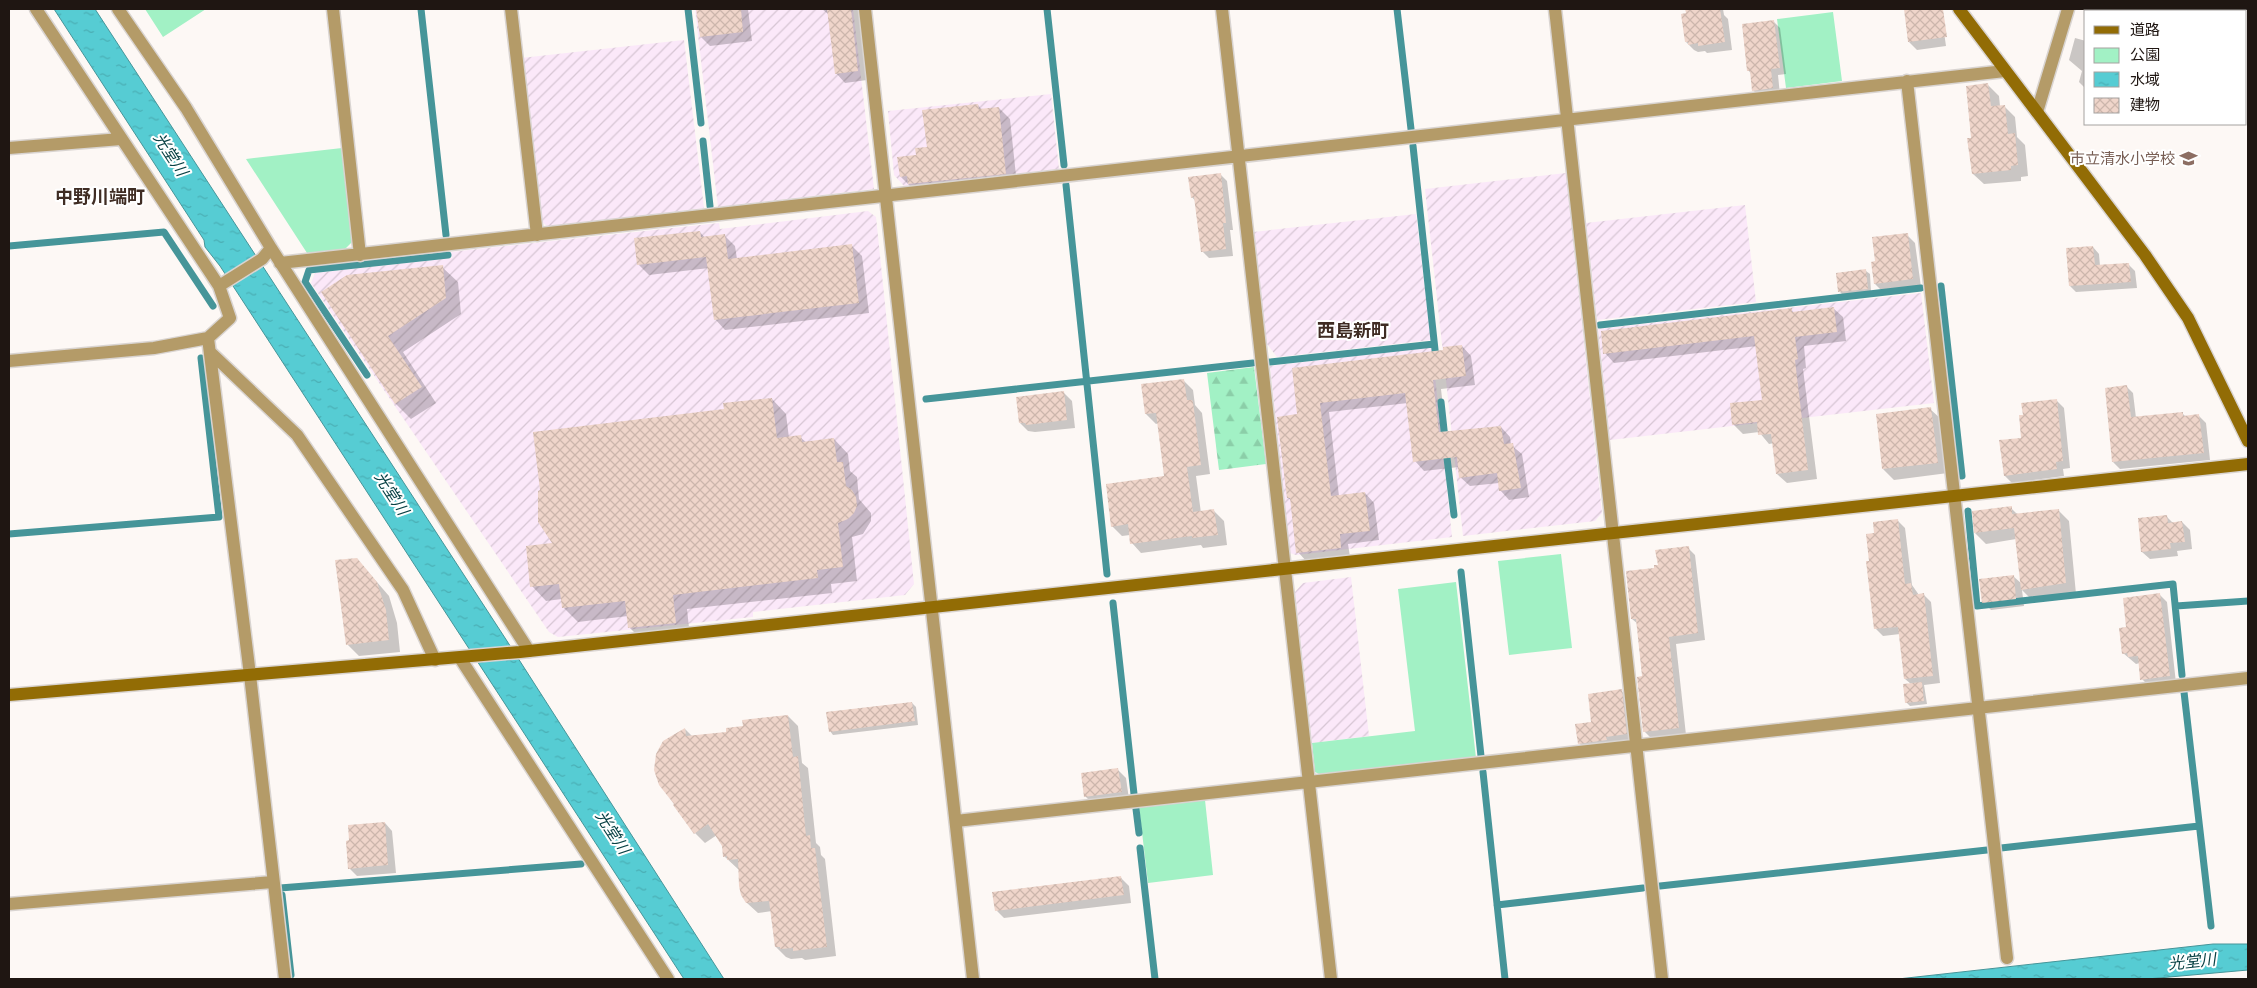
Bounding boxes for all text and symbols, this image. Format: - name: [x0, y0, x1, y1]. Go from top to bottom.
- legend: [2084, 10, 2247, 125]
- text: 道路: [2130, 19, 2160, 39]
- text: 公園: [2130, 44, 2160, 64]
- text: 水域: [2130, 69, 2160, 89]
- text: 建物: [2130, 94, 2160, 114]
- water label: 光堂川: [149, 128, 194, 182]
- place label: 市立清水小学校: [2070, 148, 2175, 168]
- school or university icon: 市立清水小学校: [2179, 149, 2199, 169]
- district label: 中野川端町: [55, 184, 145, 208]
- district label: 西島新町: [1317, 318, 1389, 342]
- water label: 光堂川: [370, 467, 415, 521]
- water label: 光堂川: [591, 806, 636, 860]
- water label: 光堂川: [2167, 947, 2219, 974]

